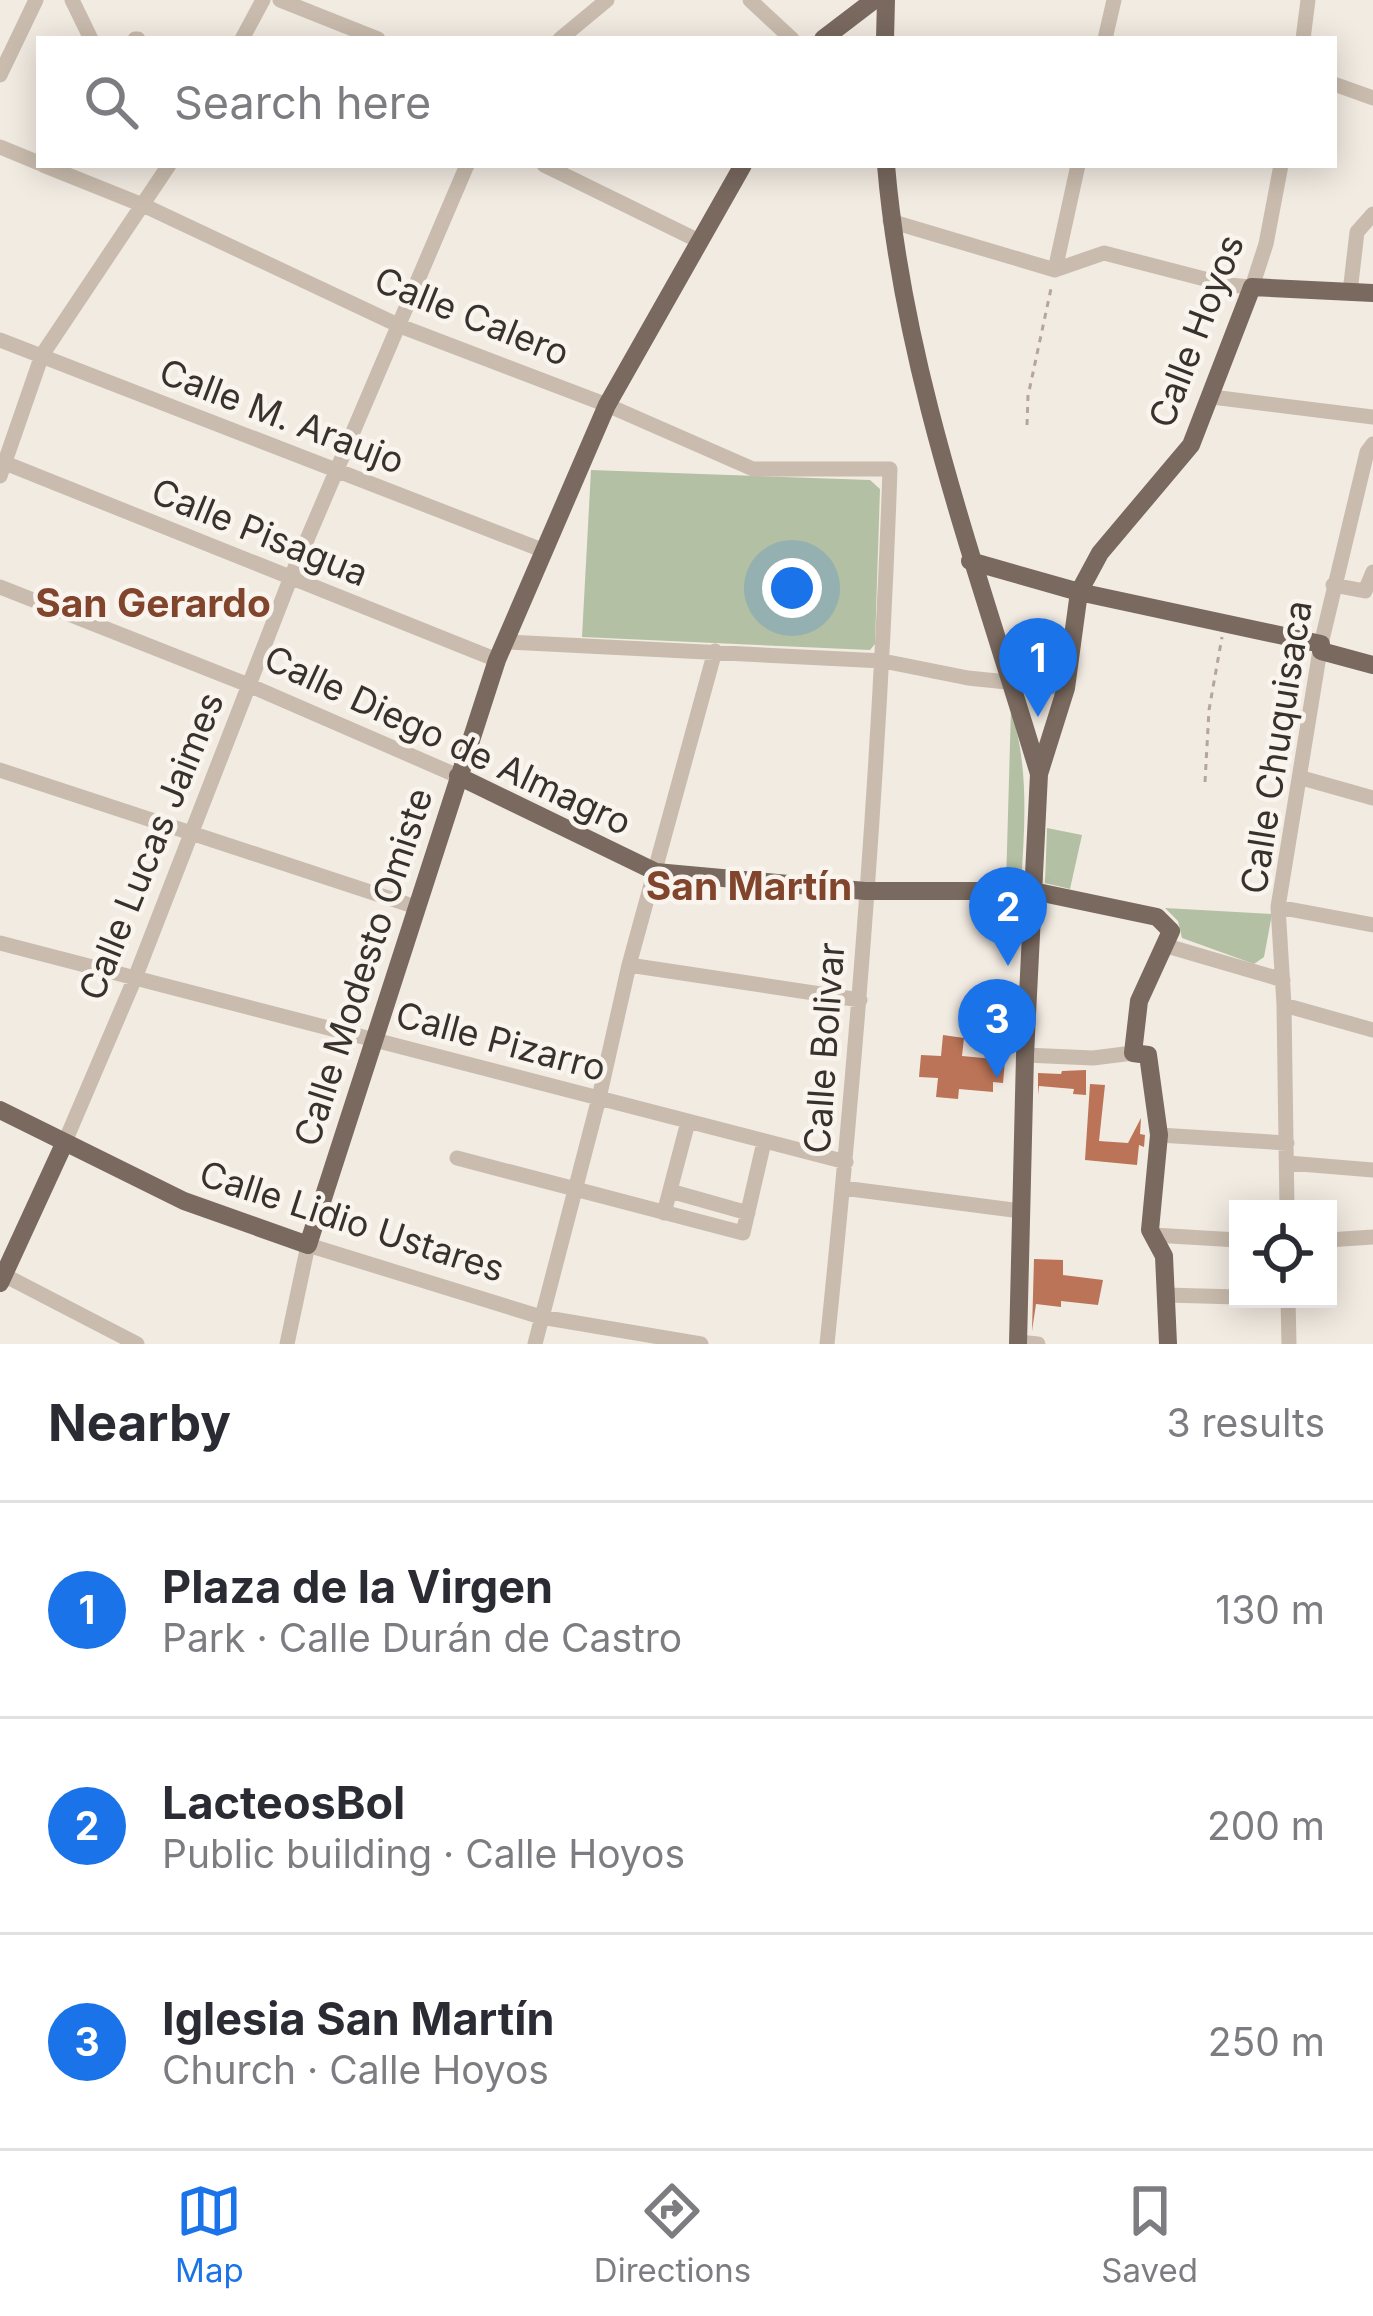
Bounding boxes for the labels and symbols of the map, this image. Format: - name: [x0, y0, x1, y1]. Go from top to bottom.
- street label: Calle Hoyos: [1139, 228, 1253, 434]
- street label: Calle Calero: [368, 257, 576, 375]
- street label: Calle M. Araujo: [154, 349, 410, 483]
- street label: Calle Pisagua: [145, 469, 375, 595]
- your location: [762, 558, 822, 618]
- district label: San Gerardo: [35, 579, 271, 626]
- street label: Calle Chuquisaca: [1231, 597, 1321, 897]
- pin: 1: [999, 618, 1077, 717]
- street label: Calle Diego de Almagro: [258, 636, 638, 844]
- street label: Calle Lucas Jaimes: [69, 686, 233, 1006]
- street label: Calle Modesto Omiste: [284, 783, 442, 1151]
- district label: San Martín: [646, 862, 852, 909]
- pin: 2: [969, 867, 1047, 966]
- street label: Calle Bolivar: [795, 941, 853, 1155]
- pin: 3: [958, 979, 1036, 1078]
- street label: Calle Pizarro: [391, 992, 611, 1090]
- street label: Calle Lidio Ustares: [194, 1151, 510, 1291]

